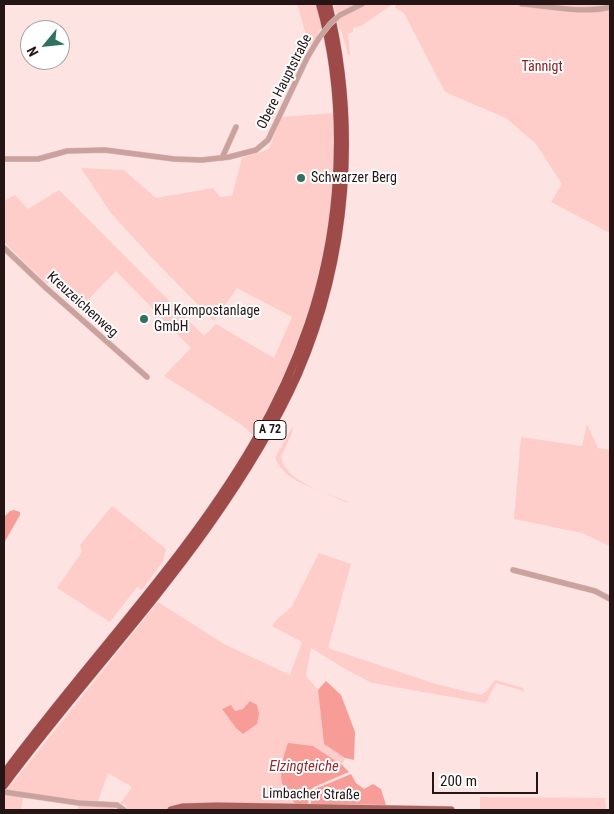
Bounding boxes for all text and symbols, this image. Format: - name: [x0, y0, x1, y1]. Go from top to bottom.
- north arrow: [20, 20, 70, 70]
- street label: Obere Hauptstraße: [254, 32, 316, 132]
- text: N: [24, 44, 42, 59]
- park label: Tännigt: [521, 59, 563, 75]
- place label: Schwarzer Berg: [311, 170, 397, 186]
- marker: Schwarzer Berg: [295, 172, 307, 184]
- street label: Kreuzeichenweg: [43, 269, 121, 341]
- place label: KH Kompostanlage GmbH: [154, 303, 260, 336]
- marker: KH Kompostanlage GmbH: [138, 313, 150, 325]
- road number: A 72: [254, 420, 286, 440]
- water label: Elzingteiche: [269, 758, 339, 776]
- scale bar: [434, 762, 540, 794]
- text: 200 m: [440, 772, 477, 790]
- street label: Limbacher Straße: [262, 786, 360, 804]

